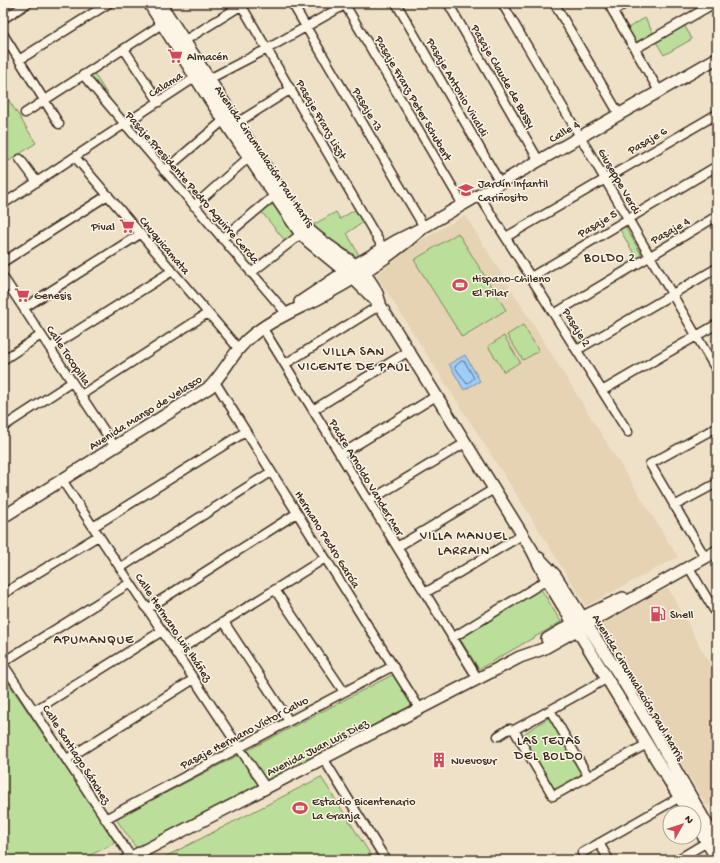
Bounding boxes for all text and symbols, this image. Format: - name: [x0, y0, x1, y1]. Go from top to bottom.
- street label: Pasaje Claude de Bussy: [466, 22, 538, 131]
- street label: Pasaje Franz Peter Schubert: [370, 33, 454, 165]
- street label: Pasaje Antonio Vivaldi: [422, 35, 490, 140]
- supermarket icon: Almacén: [166, 47, 184, 65]
- place label: Almacén: [187, 51, 228, 65]
- street label: Calama: [146, 69, 186, 102]
- street label: Pasaje Franz Liszt: [291, 77, 349, 163]
- street label: Avenida Circunvalación Paul Harris: [210, 83, 317, 231]
- street label: Pasaje 13: [348, 85, 384, 134]
- street label: Pasaje Presidente Pedro Aguirre Cerda: [121, 109, 262, 268]
- street label: Calle 4: [547, 118, 583, 147]
- street label: Pasaje 6: [625, 124, 671, 159]
- street label: Giuseppe Verdi: [594, 146, 643, 218]
- place label: Jardín Infantil Cariñosito: [478, 178, 549, 206]
- school or university icon: Jardín Infantil Cariñosito: [457, 181, 475, 199]
- street label: Pasaje 5: [575, 208, 620, 242]
- street label: Chuquicamata: [135, 214, 192, 278]
- street label: Pasaje 4: [648, 215, 693, 249]
- supermarket icon: Pival: [118, 217, 136, 235]
- place label: Pival: [90, 221, 115, 235]
- district label: BOLDO 2: [583, 251, 636, 266]
- place label: Hispano-Chileno El Pilar: [472, 273, 550, 301]
- sports icon: Hispano-Chileno El Pilar: [451, 276, 469, 294]
- supermarket icon: Genesis: [13, 286, 31, 304]
- place label: Genesis: [34, 290, 72, 304]
- street label: Pasaje 2: [558, 305, 593, 350]
- street label: Calle Tocopilla: [42, 324, 93, 389]
- district label: VILLA SAN VICENTE DE PAUL: [297, 345, 410, 375]
- street label: Avenida Manso de Velasco: [87, 373, 205, 454]
- street label: Padre Arnoldo Vander Mer: [324, 416, 407, 540]
- street label: Hermano Pedro García: [291, 489, 362, 592]
- district label: VILLA MANUEL LARRAIN: [419, 529, 508, 559]
- street label: Calle Hermano Luis Ibáñez: [131, 571, 214, 686]
- fuel station icon: Shell: [649, 605, 667, 623]
- place label: Shell: [670, 609, 694, 623]
- street label: Avenida Circunvalación Paul Harris: [588, 612, 687, 764]
- district label: APUMANQUE: [54, 633, 134, 648]
- street label: Pasaje Hermano Víctor Calvo: [178, 694, 311, 774]
- street label: Calle Santiago Sánchez: [38, 703, 113, 808]
- street label: Avenida Juan Luis Diez: [265, 717, 372, 781]
- district label: LAS TEJAS DEL BOLDO: [514, 734, 583, 764]
- building icon: Nuevosur: [430, 751, 448, 769]
- place label: Nuevosur: [451, 755, 498, 769]
- place label: Estadio Bicentenario La Granja: [312, 796, 415, 824]
- sports icon: Estadio Bicentenario La Granja: [291, 799, 309, 817]
- north arrow: [662, 805, 702, 845]
- text: N: [681, 813, 695, 827]

